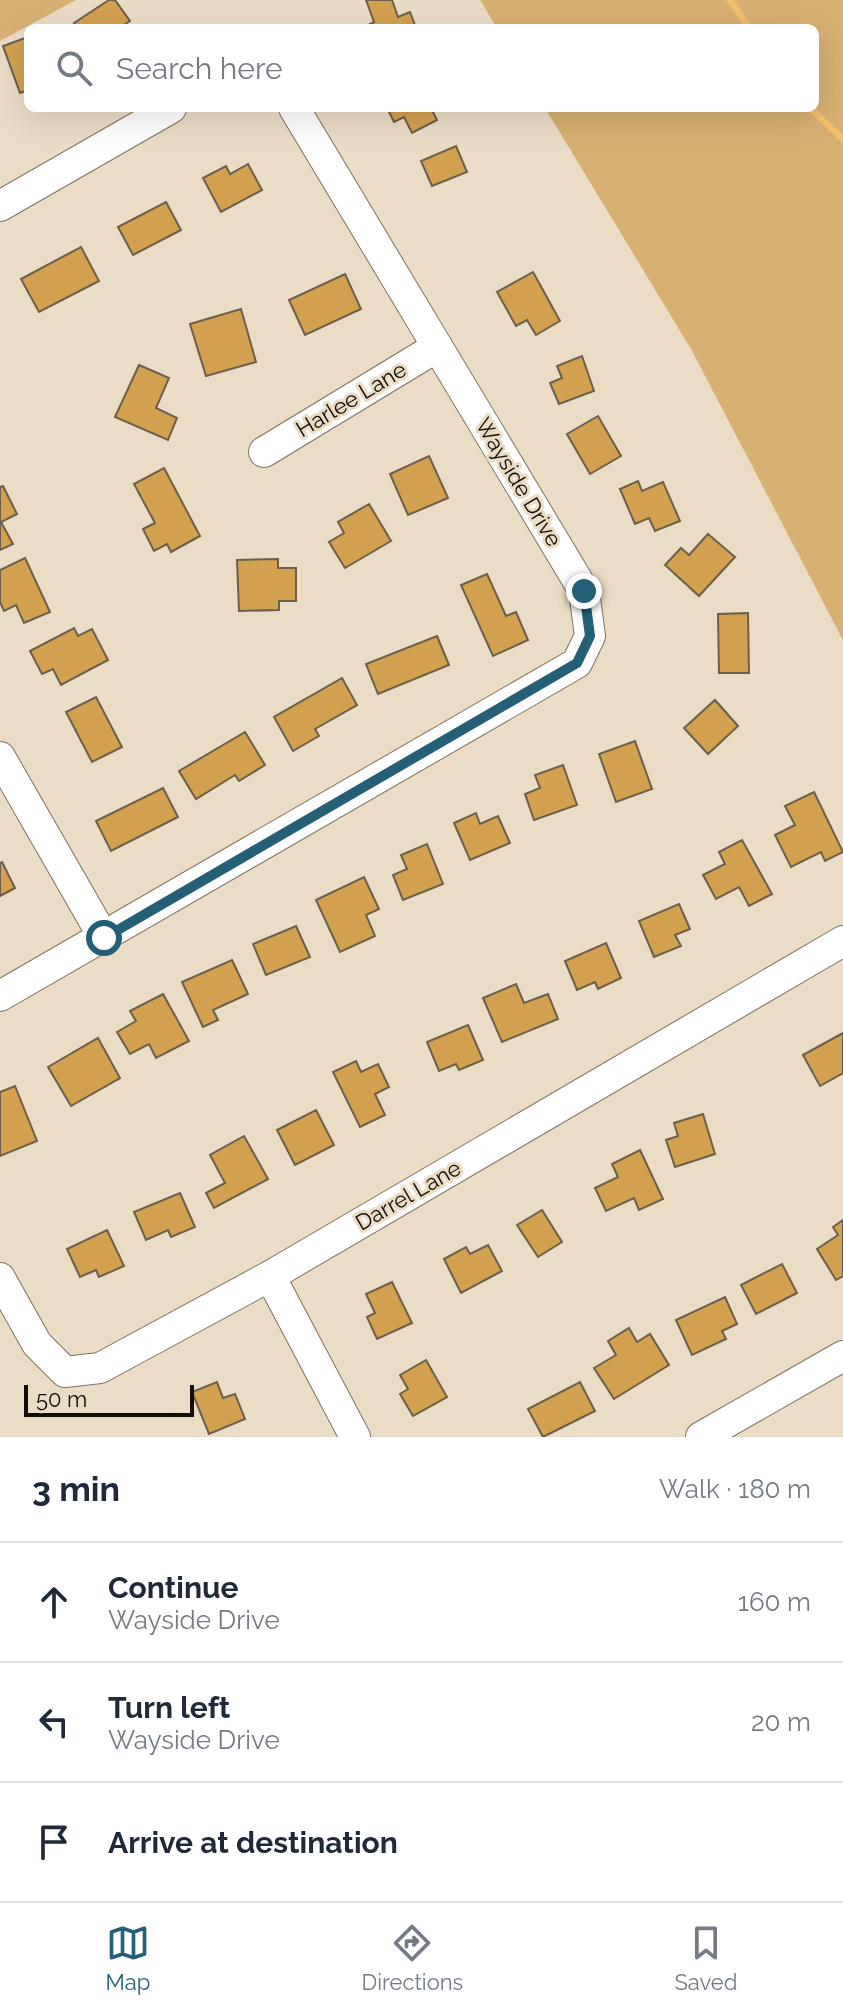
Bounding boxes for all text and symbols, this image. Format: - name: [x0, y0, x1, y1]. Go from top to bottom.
- search box: [24, 24, 819, 112]
- icon: search: [52, 46, 96, 90]
- text: Search here: [116, 51, 283, 86]
- street label: Harlee Lane: [291, 356, 411, 442]
- street label: Wayside Drive: [470, 413, 568, 551]
- route end: [566, 573, 602, 609]
- route start: [86, 920, 122, 956]
- street label: Darrel Lane: [351, 1154, 465, 1236]
- scale bar: [24, 1381, 194, 1417]
- text: 50 m: [36, 1386, 87, 1412]
- text: 3 min: [32, 1469, 120, 1509]
- text: Walk · 180 m: [659, 1474, 811, 1504]
- text: Continue: [108, 1570, 239, 1605]
- icon: ahead: [32, 1580, 76, 1624]
- text: 160 m: [738, 1587, 811, 1617]
- text: Wayside Drive: [108, 1605, 280, 1635]
- text: Turn left: [108, 1690, 230, 1725]
- icon: left: [32, 1700, 76, 1744]
- text: 20 m: [751, 1707, 811, 1737]
- text: Wayside Drive: [108, 1725, 280, 1755]
- icon: arrive: [32, 1820, 76, 1864]
- text: Arrive at destination: [108, 1825, 398, 1860]
- tab: Map: [106, 1921, 150, 1995]
- tab: Directions: [362, 1921, 463, 1995]
- tab: Saved: [674, 1921, 737, 1995]

